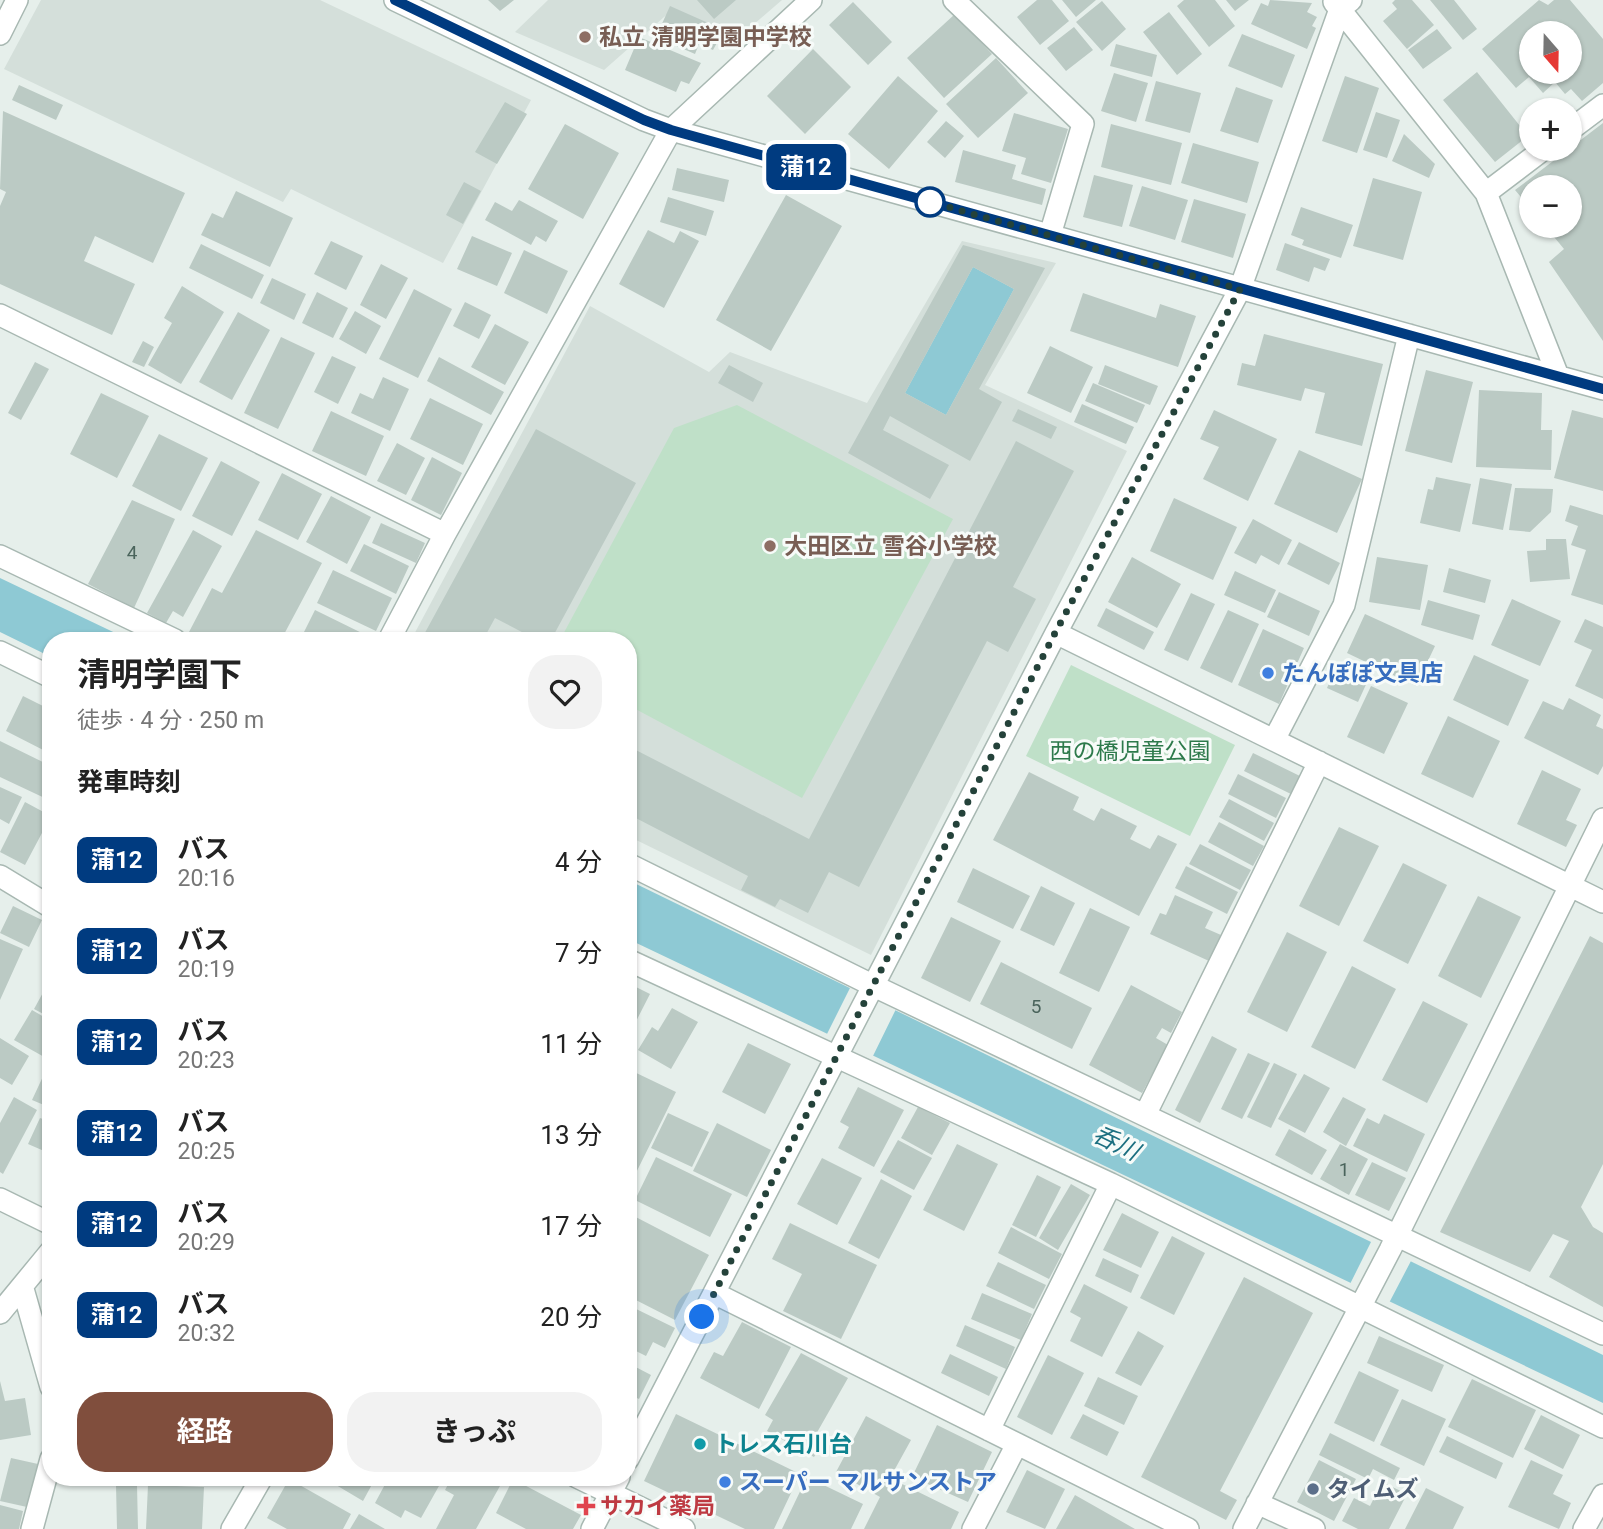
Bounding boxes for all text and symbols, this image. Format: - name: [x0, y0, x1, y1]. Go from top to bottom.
- north arrow: [1519, 21, 1582, 84]
- map controls: [1519, 21, 1582, 238]
- place label: 私立 清明学園中学校: [599, 24, 812, 51]
- marker: 私立 清明学園中学校: [577, 29, 593, 45]
- button: +: [1519, 98, 1582, 161]
- line badge: 蒲12: [766, 144, 846, 190]
- text: 蒲12: [780, 153, 832, 181]
- button: −: [1519, 175, 1582, 238]
- unlabelled marker: [915, 187, 945, 217]
- place label: 大田区立 雪谷小学校: [784, 533, 997, 560]
- marker: 大田区立 雪谷小学校: [762, 538, 778, 554]
- house number: 4: [127, 541, 138, 564]
- text: 清明学園下: [77, 655, 242, 694]
- button: heart: [528, 655, 602, 729]
- place label: たんぽぽ文具店: [1282, 660, 1443, 687]
- marker: たんぽぽ文具店: [1260, 665, 1276, 681]
- text: 徒歩 · 4 分 · 250 m: [77, 707, 264, 734]
- park label: 西の橋児童公園: [1050, 738, 1211, 765]
- text: 発車時刻: [77, 767, 181, 797]
- text: バス: [178, 834, 230, 864]
- text: 蒲12: [91, 846, 143, 874]
- text: 4 分: [555, 847, 602, 877]
- text: 20:16: [178, 865, 235, 892]
- text: バス: [178, 925, 230, 955]
- text: 蒲12: [91, 937, 143, 965]
- text: 7 分: [555, 938, 602, 968]
- text: 20:19: [178, 956, 235, 983]
- house number: 5: [1031, 995, 1041, 1018]
- text: バス: [178, 1016, 230, 1046]
- text: 蒲12: [91, 1028, 143, 1056]
- text: 11 分: [540, 1029, 602, 1059]
- text: 20:23: [178, 1047, 235, 1074]
- text: バス: [178, 1107, 230, 1137]
- text: 蒲12: [91, 1119, 143, 1147]
- text: 13 分: [540, 1120, 602, 1150]
- water label: 呑川: [1088, 1120, 1146, 1167]
- text: 20:25: [178, 1138, 235, 1165]
- house number: 1: [1339, 1158, 1349, 1181]
- text: バス: [178, 1198, 230, 1228]
- text: 蒲12: [91, 1210, 143, 1238]
- text: 17 分: [540, 1211, 602, 1241]
- text: 20:29: [178, 1229, 235, 1256]
- text: バス: [178, 1289, 230, 1319]
- your location: [684, 1299, 719, 1334]
- text: 蒲12: [91, 1301, 143, 1329]
- text: 20 分: [540, 1302, 602, 1332]
- text: 20:32: [178, 1320, 235, 1347]
- button: 経路: [77, 1392, 333, 1472]
- button: きっぷ: [347, 1392, 602, 1472]
- place label: トレス石川台: [714, 1431, 852, 1458]
- marker: トレス石川台: [692, 1436, 708, 1452]
- place label: スーパー マルサンストア: [739, 1469, 997, 1496]
- marker: スーパー マルサンストア: [717, 1474, 733, 1490]
- place label: タイムズ: [1327, 1476, 1419, 1503]
- marker: タイムズ: [1305, 1481, 1321, 1497]
- place label: サカイ薬局: [600, 1493, 715, 1520]
- marker: サカイ薬局: [578, 1498, 594, 1514]

